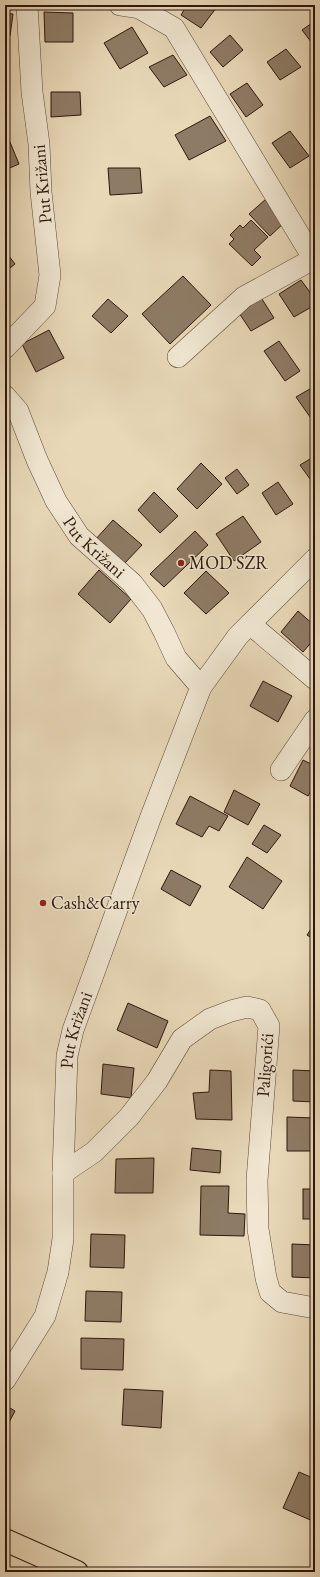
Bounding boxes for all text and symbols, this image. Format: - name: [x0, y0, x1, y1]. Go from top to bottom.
- street label: Put Križani: [27, 143, 56, 225]
- street label: Put Križani: [58, 512, 131, 583]
- place label: MOD SZR: [189, 551, 268, 574]
- marker: MOD SZR: [176, 558, 186, 568]
- place label: Cash&Carry: [51, 891, 140, 914]
- marker: Cash&Carry: [38, 898, 48, 908]
- street label: Put Križani: [55, 988, 97, 1069]
- street label: Paligorići: [251, 1032, 278, 1098]

